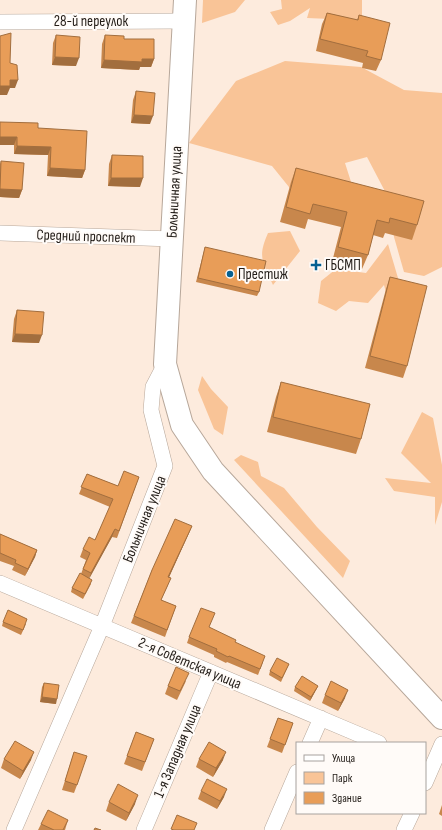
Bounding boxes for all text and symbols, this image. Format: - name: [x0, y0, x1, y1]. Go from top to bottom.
- street label: 28-й переулок: [54, 12, 129, 31]
- street label: Больничная улица: [163, 145, 186, 238]
- street label: Средний проспект: [36, 225, 136, 248]
- place label: ГБСМП: [325, 256, 361, 275]
- marker: ГБСМП: [310, 259, 322, 271]
- place label: Престиж: [238, 265, 288, 284]
- marker: Престиж: [225, 269, 235, 279]
- street label: Больничная улица: [118, 473, 171, 565]
- street label: 2-я Советская улица: [135, 633, 244, 694]
- street label: 1-я Западная улица: [149, 702, 206, 801]
- legend: [296, 742, 426, 814]
- text: Улица: [332, 751, 356, 766]
- text: Парк: [332, 771, 353, 786]
- text: Здание: [332, 791, 362, 806]

